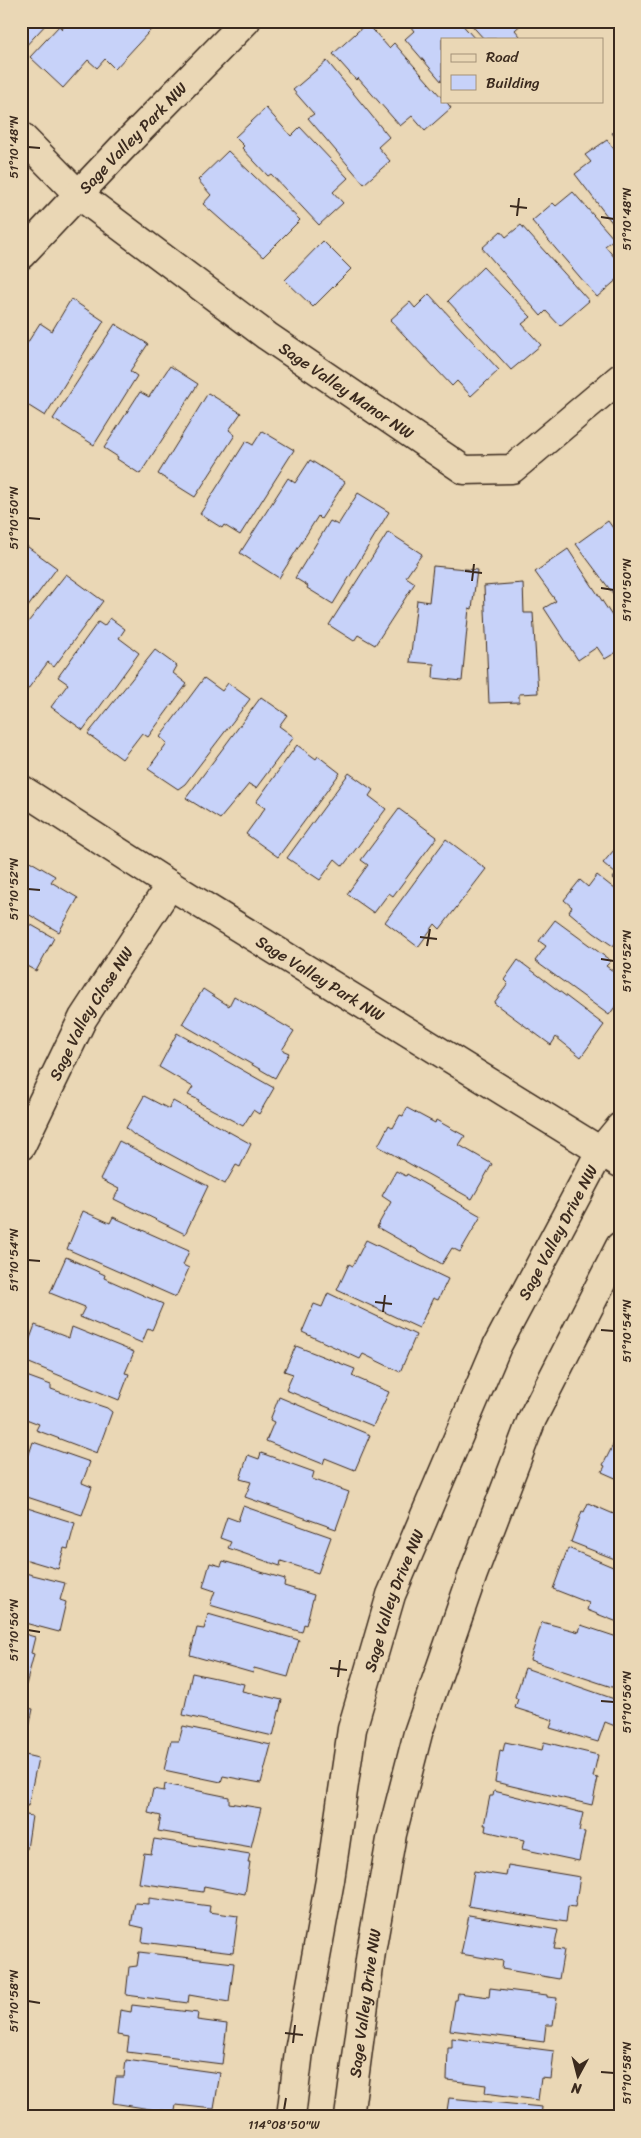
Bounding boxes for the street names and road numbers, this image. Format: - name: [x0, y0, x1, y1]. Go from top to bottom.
- street label: Sage Valley Park NW: [71, 74, 194, 201]
- street label: Sage Valley Manor NW: [273, 334, 420, 447]
- street label: Sage Valley Park NW: [250, 927, 391, 1029]
- street label: Sage Valley Close NW: [40, 940, 141, 1085]
- street label: Sage Valley Drive NW: [509, 1159, 605, 1305]
- street label: Sage Valley Drive NW: [355, 1524, 432, 1675]
- street label: Sage Valley Drive NW: [340, 1926, 389, 2079]

